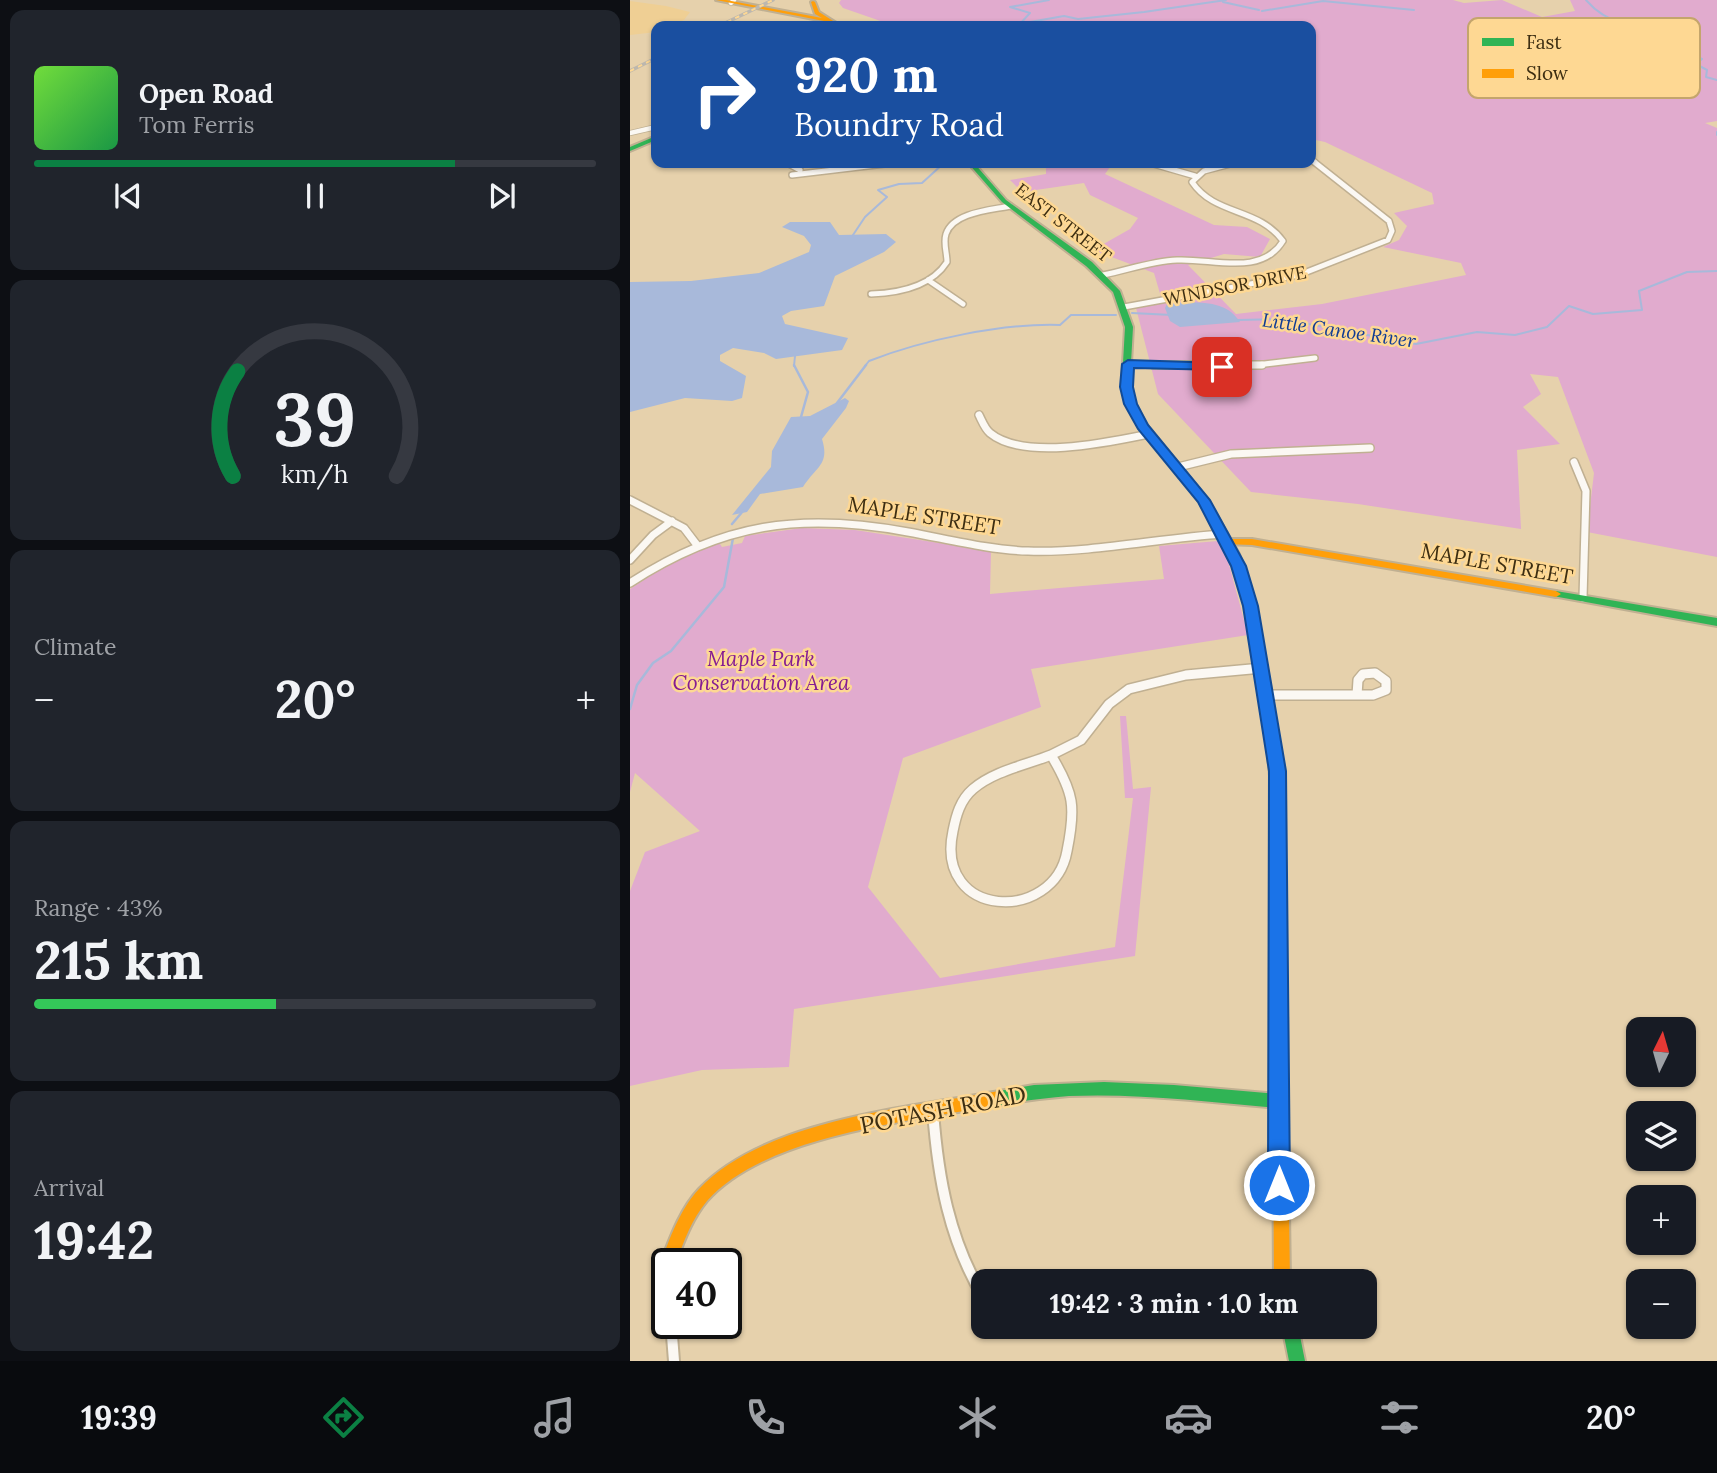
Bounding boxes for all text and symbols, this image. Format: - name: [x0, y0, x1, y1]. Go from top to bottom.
- legend: [1468, 18, 1700, 98]
- text: Fast: [1526, 30, 1562, 54]
- text: 920 m: [794, 43, 937, 105]
- icon: right: [679, 49, 770, 140]
- text: Slow: [1526, 61, 1569, 85]
- text: Open Road: [139, 77, 273, 110]
- text: Boundry Road: [794, 104, 1004, 145]
- text: Tom Ferris: [139, 110, 254, 139]
- icon: previous: [109, 177, 147, 215]
- icon: pause: [296, 177, 334, 215]
- icon: next: [483, 177, 521, 215]
- street label: EAST STREET: [1011, 178, 1116, 268]
- street label: WINDSOR DRIVE: [1162, 260, 1308, 311]
- water label: Little Canoe River: [1261, 307, 1418, 353]
- pin: [1192, 337, 1252, 397]
- icon: arrive: [1203, 348, 1241, 386]
- text: 39: [274, 374, 356, 467]
- text: km/h: [281, 458, 349, 490]
- street label: MAPLE STREET: [846, 490, 1002, 541]
- street label: MAPLE STREET: [1419, 537, 1575, 590]
- text: Climate: [34, 632, 116, 661]
- park label: Maple Park Conservation Area: [672, 645, 850, 696]
- text: 20°: [275, 666, 355, 732]
- text: −: [34, 676, 54, 724]
- text: +: [576, 676, 596, 724]
- text: Range · 43%: [34, 893, 162, 922]
- text: 215 km: [34, 927, 203, 993]
- north arrow: [1626, 1017, 1696, 1087]
- map controls: [1626, 1017, 1696, 1339]
- street label: POTASH ROAD: [857, 1078, 1029, 1141]
- button: layers: [1626, 1101, 1696, 1171]
- position arrow: [1242, 1148, 1316, 1222]
- text: Arrival: [34, 1173, 104, 1202]
- button: +: [1626, 1185, 1696, 1255]
- text: 19:42: [34, 1207, 154, 1273]
- speed limit sign: 40: [651, 1248, 742, 1339]
- button: −: [1626, 1269, 1696, 1339]
- text: 19:42 · 3 min · 1.0 km: [1050, 1287, 1298, 1320]
- icon: directions: [319, 1393, 368, 1442]
- icon: music: [530, 1393, 579, 1442]
- icon: phone: [741, 1393, 790, 1442]
- icon: climate: [953, 1393, 1002, 1442]
- icon: car: [1164, 1393, 1213, 1442]
- icon: filters: [1375, 1393, 1424, 1442]
- text: 19:39: [81, 1397, 157, 1438]
- text: 20°: [1586, 1397, 1636, 1438]

